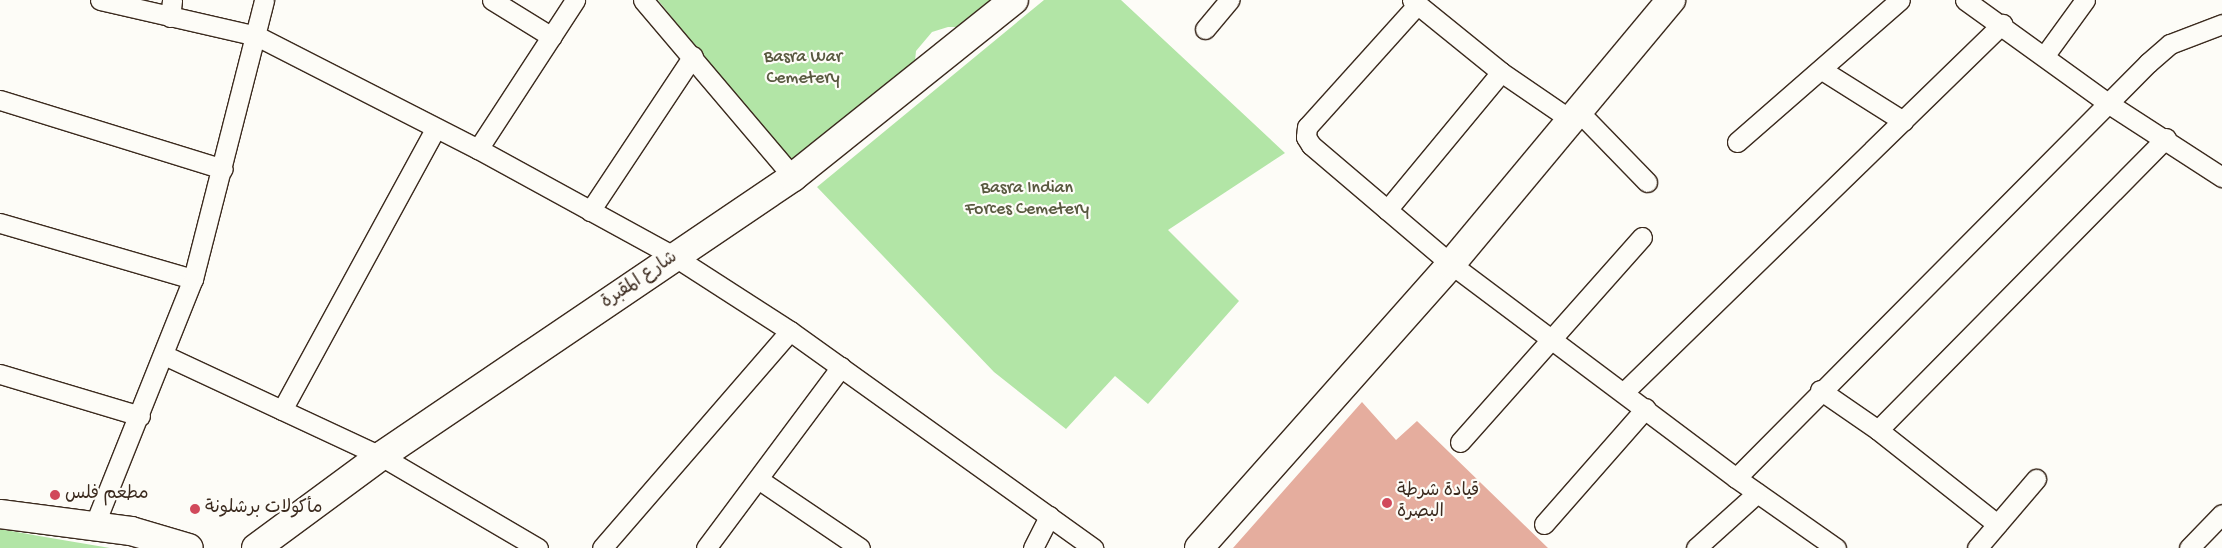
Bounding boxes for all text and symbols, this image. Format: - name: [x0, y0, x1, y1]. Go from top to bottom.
- park label: Basra War Cemetery: [764, 48, 842, 90]
- park label: Basra Indian Forces Cemetery: [965, 179, 1089, 222]
- street label: شارع المقبرة: [598, 248, 682, 314]
- place label: قيادة شرطة البصرة: [1397, 482, 1479, 524]
- place label: مطعم فلس: [65, 484, 149, 506]
- marker: مطعم فلس: [49, 489, 61, 501]
- marker: قيادة شرطة البصرة: [1381, 497, 1393, 509]
- place label: مأكولات برشلونة: [205, 498, 322, 520]
- marker: مأكولات برشلونة: [189, 503, 201, 515]

